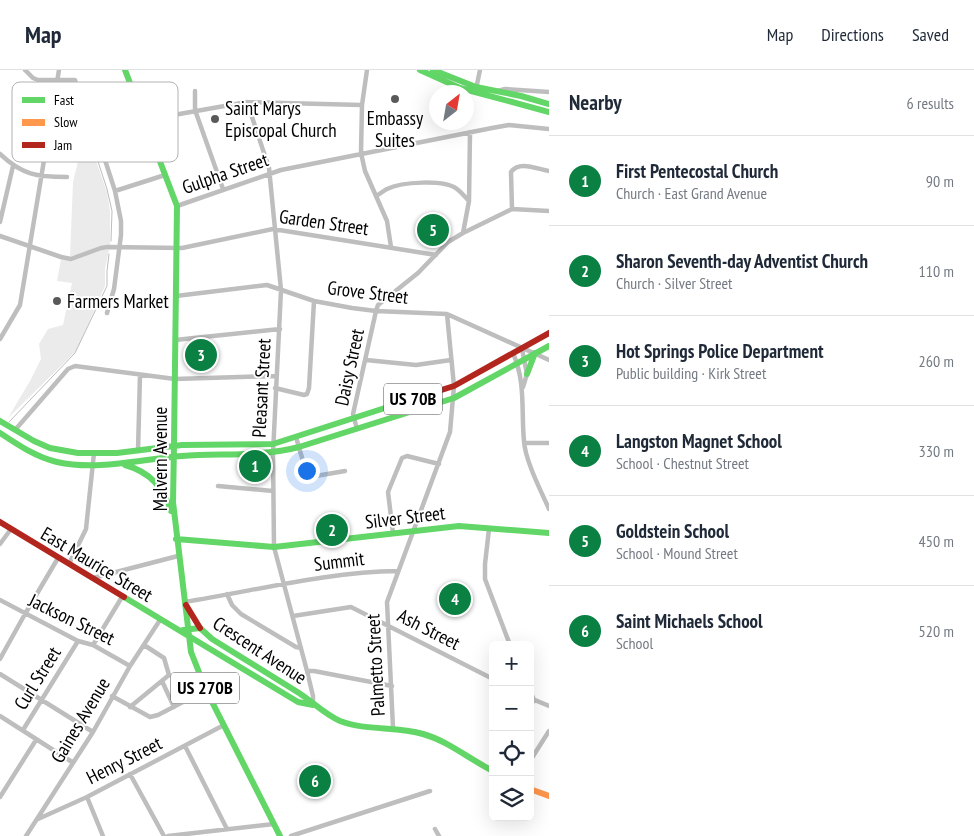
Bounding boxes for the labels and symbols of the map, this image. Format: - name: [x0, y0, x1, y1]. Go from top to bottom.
- legend: [12, 82, 178, 162]
- north arrow: [429, 85, 474, 130]
- text: Fast: [54, 91, 74, 109]
- marker: Embassy Suites: [389, 93, 401, 105]
- place label: Saint Marys Episcopal Church: [225, 96, 337, 142]
- place label: Embassy Suites: [367, 106, 424, 152]
- text: Slow: [54, 113, 78, 131]
- marker: Saint Marys Episcopal Church: [209, 113, 221, 125]
- text: Jam: [53, 136, 72, 154]
- street label: Gulpha Street: [179, 147, 272, 199]
- street label: Garden Street: [278, 204, 371, 240]
- pin: 5: [417, 211, 449, 249]
- street label: Grove Street: [326, 275, 411, 309]
- place label: Farmers Market: [67, 289, 169, 313]
- marker: Farmers Market: [51, 295, 63, 307]
- street label: Daisy Street: [329, 326, 369, 408]
- pin: 3: [185, 336, 217, 374]
- street label: Pleasant Street: [246, 337, 276, 438]
- road number: US 70B: [384, 384, 442, 414]
- street label: Malvern Avenue: [148, 407, 172, 511]
- pin: 1: [239, 447, 271, 485]
- your location: [294, 458, 320, 484]
- street label: Silver Street: [364, 500, 447, 534]
- pin: 2: [316, 511, 348, 549]
- street label: East Maurice Street: [37, 521, 158, 607]
- street label: Summit: [312, 546, 366, 576]
- pin: 4: [439, 580, 471, 618]
- street label: Jackson Street: [24, 587, 120, 650]
- street label: Ash Street: [394, 603, 465, 655]
- street label: Crescent Avenue: [208, 611, 312, 689]
- street label: Palmetto Street: [360, 613, 390, 717]
- street label: Curl Street: [8, 641, 66, 714]
- road number: US 270B: [171, 672, 239, 704]
- street label: Gaines Avenue: [45, 673, 115, 767]
- street label: Henry Street: [82, 730, 166, 789]
- pin: 6: [299, 762, 331, 800]

